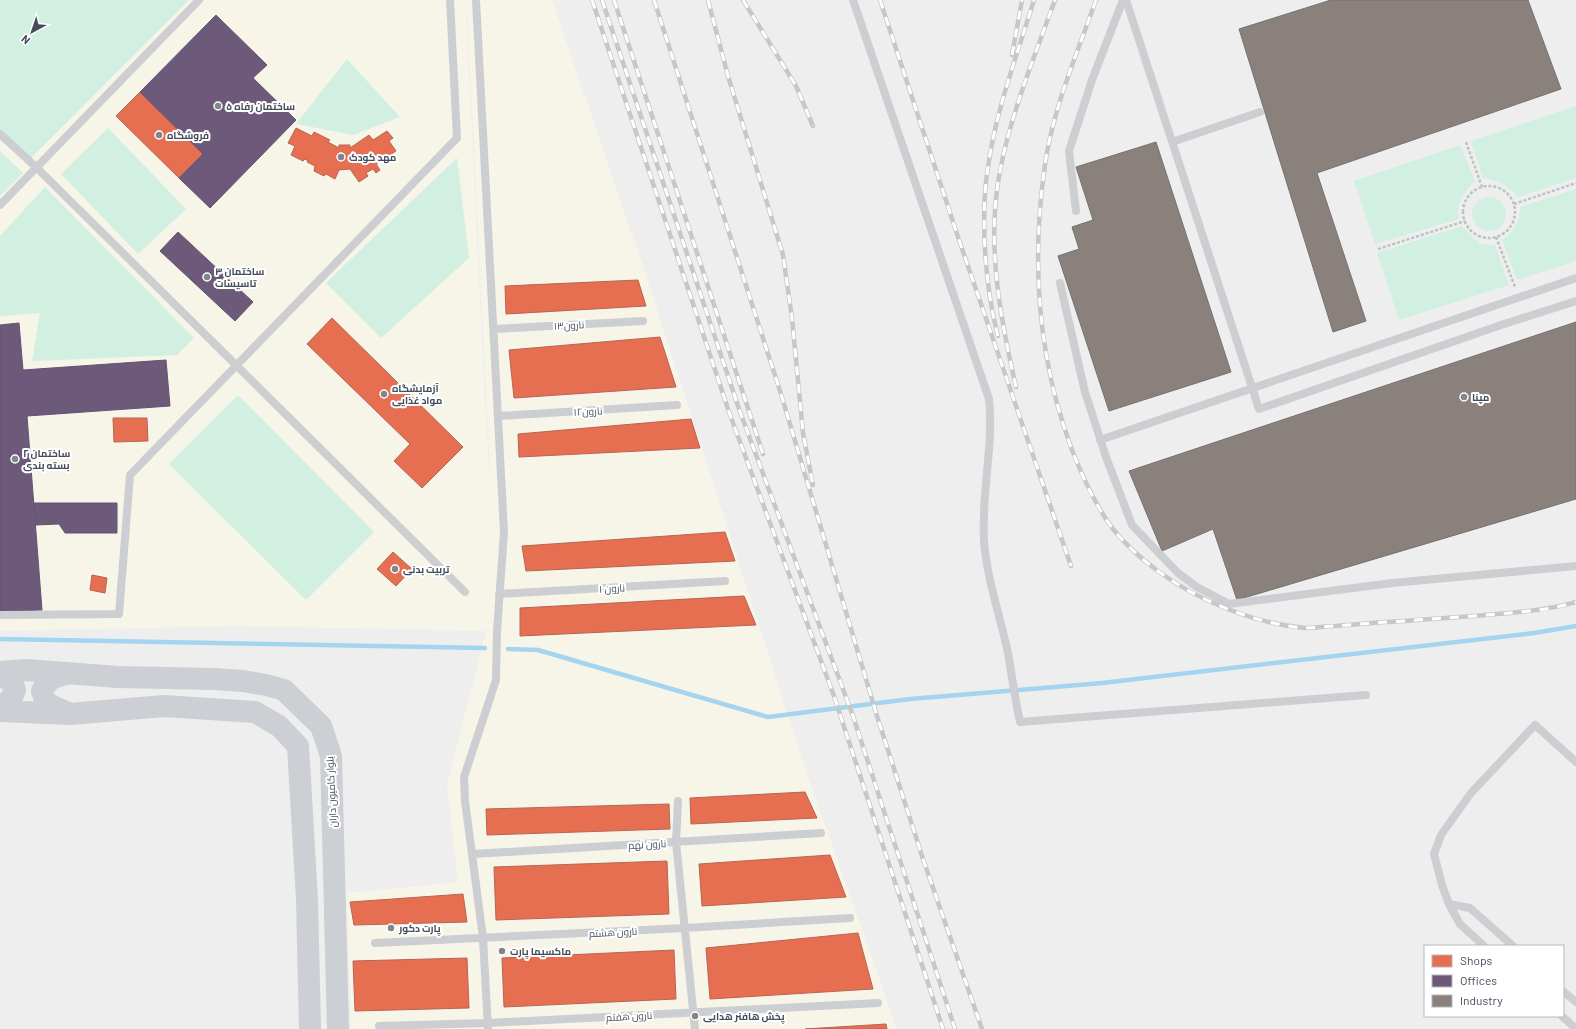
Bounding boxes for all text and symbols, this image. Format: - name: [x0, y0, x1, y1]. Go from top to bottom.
- north arrow: [12, 12, 52, 52]
- text: N: [18, 33, 32, 47]
- place label: ۵ ساختمان رفاه: [226, 100, 295, 113]
- marker: ۵ ساختمان رفاه: [213, 101, 223, 111]
- place label: فروشگاه: [167, 129, 209, 142]
- marker: فروشگاه: [154, 130, 164, 140]
- place label: مهد کودک: [349, 151, 396, 164]
- marker: مهد کودک: [336, 152, 346, 162]
- place label: ۳ ساختمان تاسیسات: [215, 265, 264, 290]
- marker: ۳ ساختمان تاسیسات: [202, 272, 212, 282]
- street label: نارون۱۳: [554, 318, 584, 333]
- place label: آزمایشگاه مواد غذایی: [392, 382, 442, 407]
- marker: آزمایشگاه مواد غذایی: [379, 389, 389, 399]
- place label: مپنا: [1472, 391, 1489, 404]
- marker: مپنا: [1459, 392, 1469, 402]
- street label: نارون۱۲: [573, 404, 603, 419]
- place label: ۲ ساختمان بسته بندی: [23, 447, 70, 472]
- marker: ۲ ساختمان بسته بندی: [10, 454, 20, 464]
- place label: تربیت بدنی: [403, 563, 450, 576]
- marker: تربیت بدنی: [390, 564, 400, 574]
- street label: نارون۱۰: [599, 581, 625, 596]
- street label: بلوار کامیون داران: [323, 756, 340, 828]
- street label: نارون نهم: [628, 837, 667, 853]
- place label: پارت دکور: [398, 922, 441, 936]
- marker: پارت دکور: [386, 923, 396, 933]
- street label: نارون هشتم: [588, 925, 638, 941]
- place label: ماکسیما پارت: [510, 945, 571, 959]
- legend: [1424, 945, 1564, 1017]
- marker: ماکسیما پارت: [497, 946, 507, 956]
- text: Shops: [1460, 953, 1493, 967]
- text: Offices: [1460, 973, 1497, 987]
- text: Industry: [1460, 993, 1503, 1007]
- street label: نارون هفتم: [606, 1009, 653, 1025]
- place label: پخش هافنر هدایی: [703, 1010, 785, 1024]
- marker: پخش هافنر هدایی: [690, 1011, 700, 1021]

